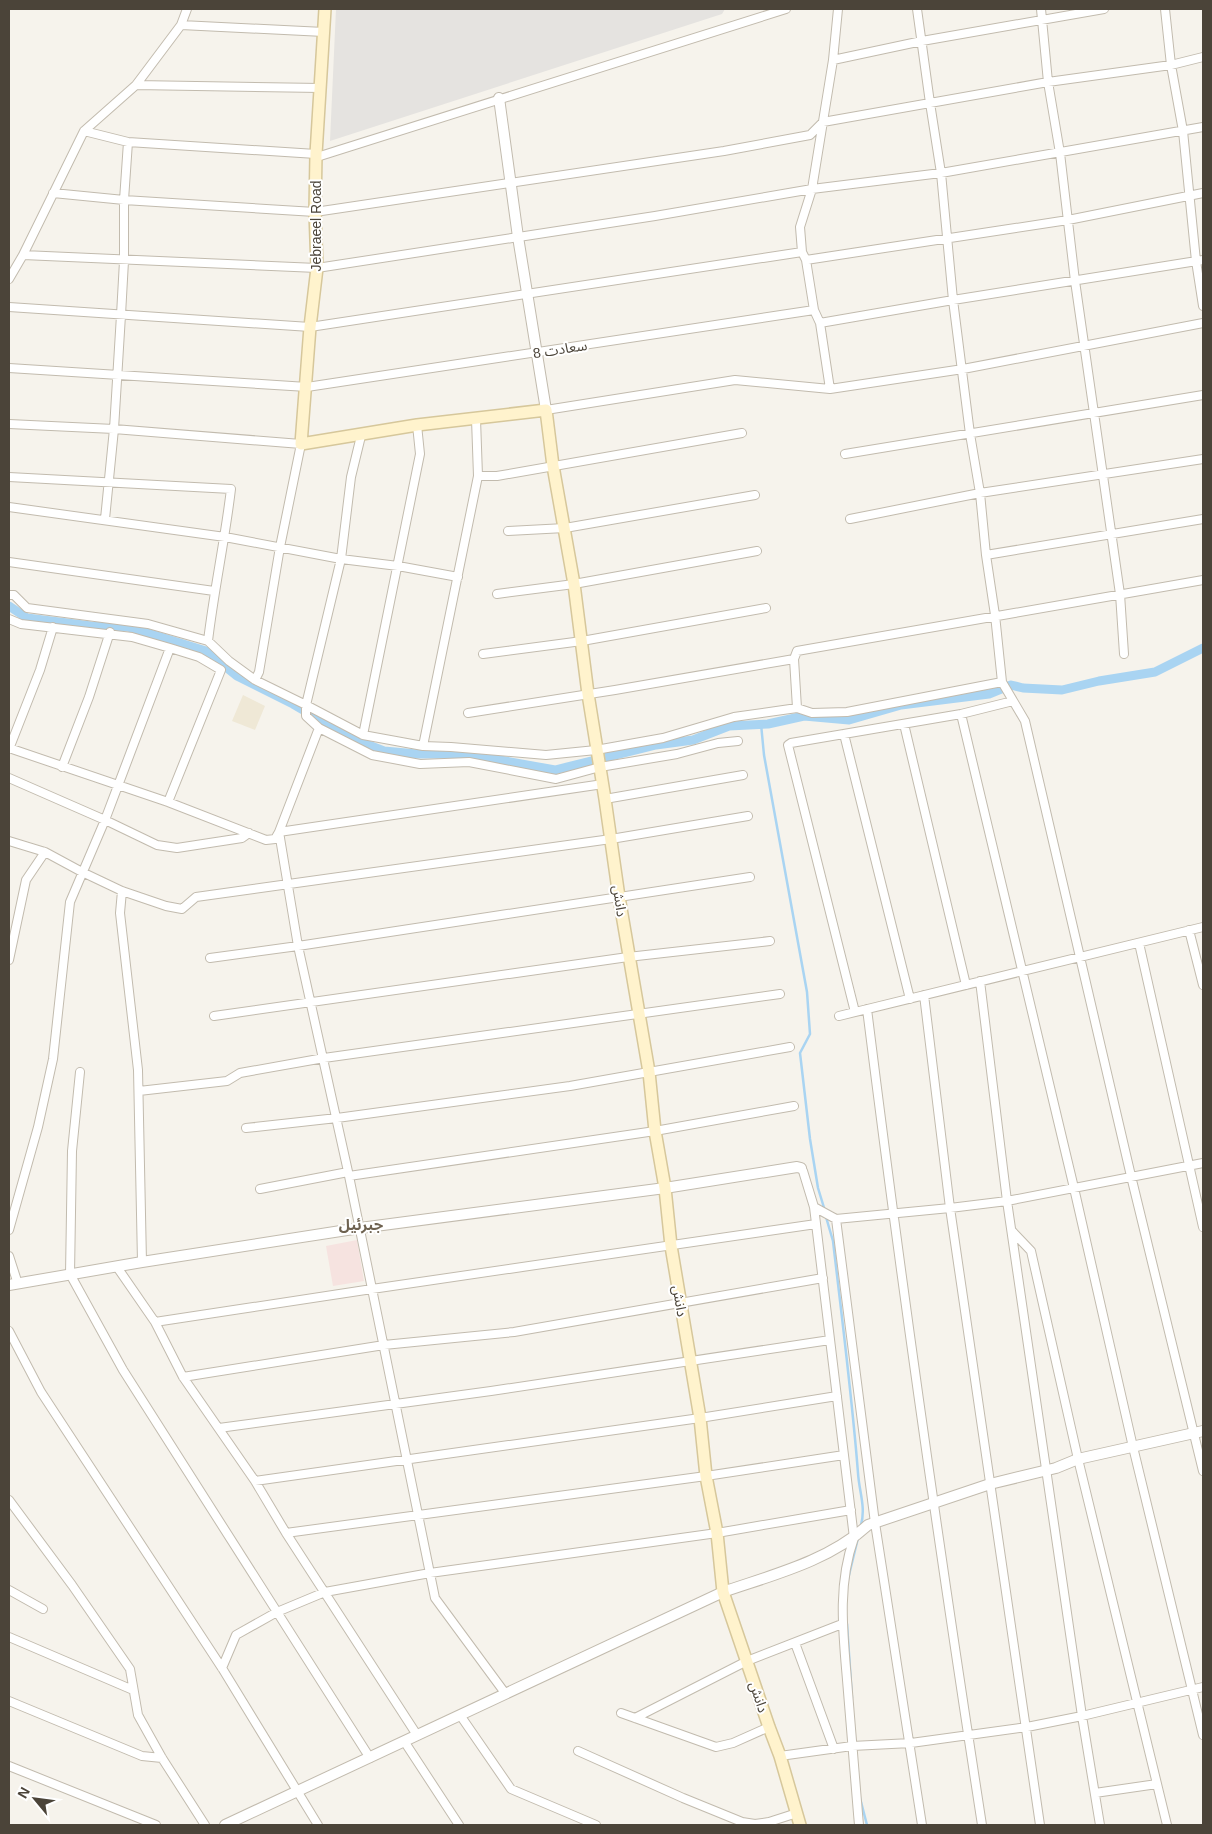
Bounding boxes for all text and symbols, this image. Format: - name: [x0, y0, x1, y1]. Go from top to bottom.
- street label: Jebraeel Road: [308, 180, 324, 272]
- street label: سعادت 8: [532, 337, 588, 361]
- street label: دانش: [609, 884, 630, 918]
- district label: جبرئیل: [339, 1216, 384, 1234]
- street label: دانش: [669, 1284, 690, 1318]
- street label: دانش: [746, 1680, 772, 1715]
- north arrow: [10, 1774, 60, 1824]
- text: N: [14, 1784, 33, 1801]

